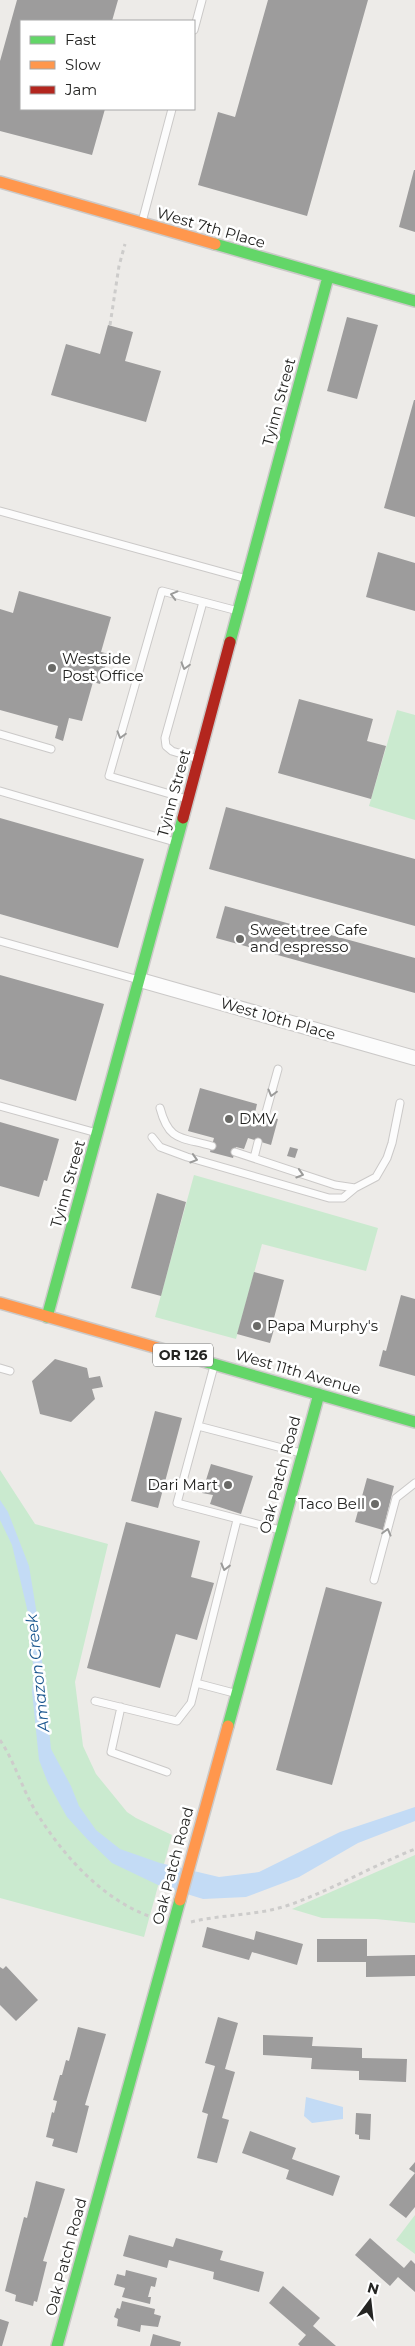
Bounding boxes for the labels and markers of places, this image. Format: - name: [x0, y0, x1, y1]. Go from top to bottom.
- place label: Westside Post Office: [62, 649, 144, 685]
- marker: Westside Post Office: [46, 662, 58, 674]
- place label: Sweet tree Cafe and espresso: [250, 920, 368, 956]
- marker: Sweet tree Cafe and espresso: [234, 933, 246, 945]
- place label: DMV: [239, 1109, 276, 1128]
- marker: DMV: [223, 1113, 235, 1125]
- place label: Papa Murphy's: [267, 1316, 378, 1335]
- marker: Papa Murphy's: [251, 1320, 263, 1332]
- place label: Dari Mart: [147, 1475, 218, 1494]
- marker: Dari Mart: [222, 1479, 234, 1491]
- place label: Taco Bell: [298, 1494, 365, 1513]
- marker: Taco Bell: [369, 1498, 381, 1510]

